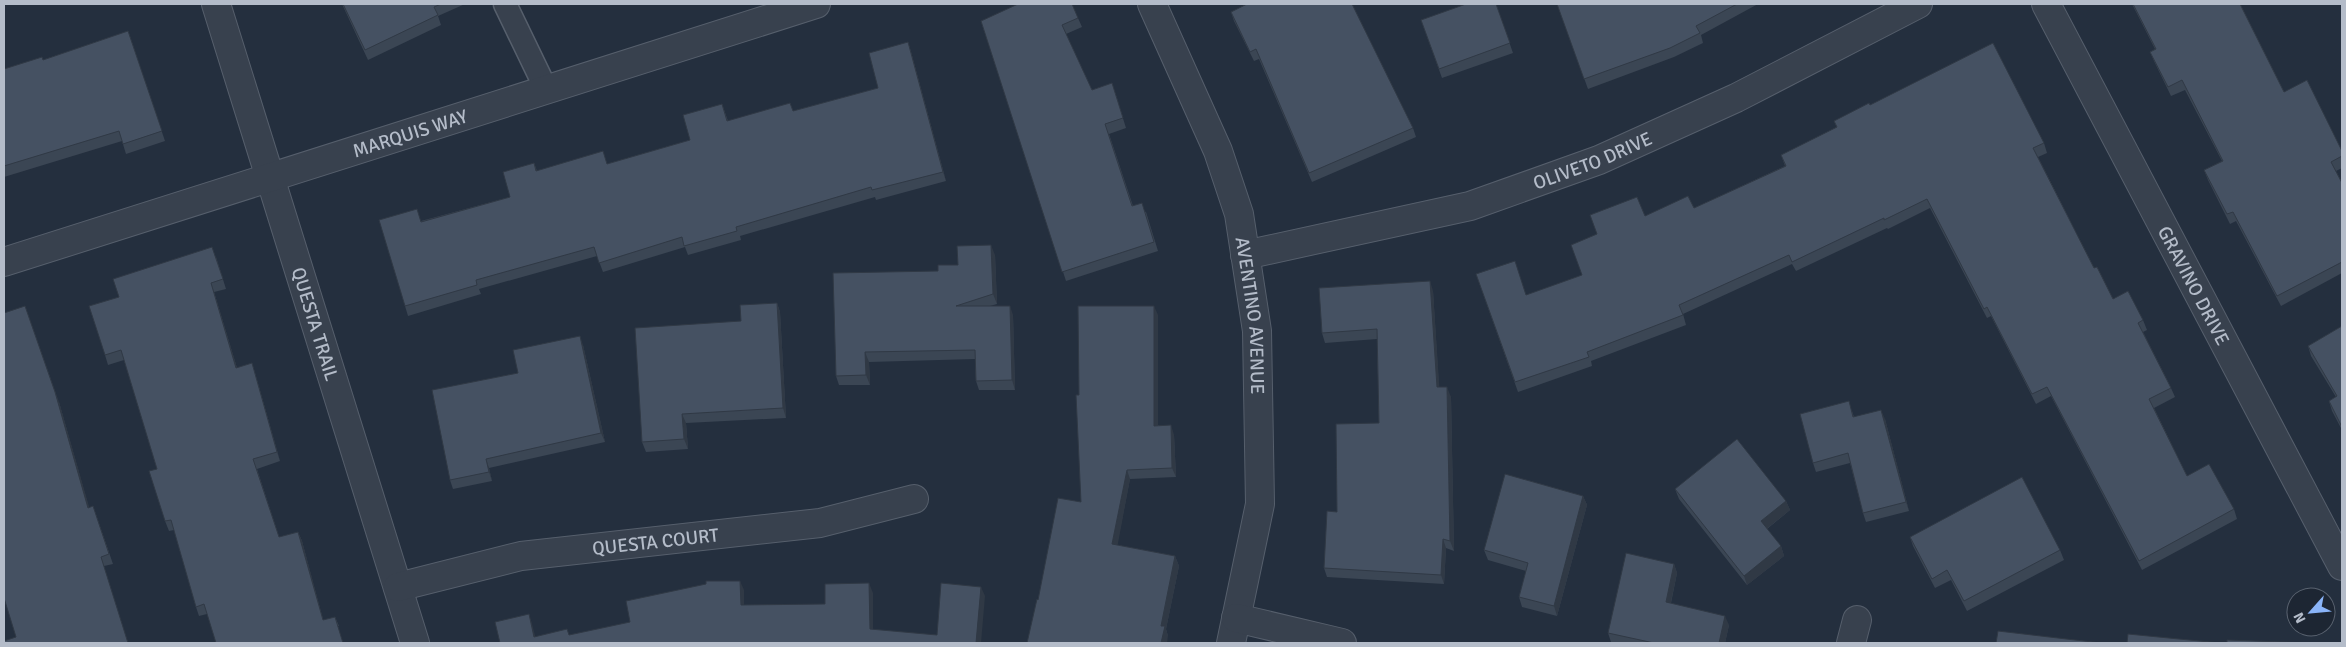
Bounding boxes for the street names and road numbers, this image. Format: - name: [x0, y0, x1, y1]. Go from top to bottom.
- street label: MARQUIS WAY: [350, 104, 471, 163]
- street label: OLIVETO DRIVE: [1530, 127, 1656, 196]
- street label: GRAVINO DRIVE: [2152, 222, 2235, 350]
- street label: AVENTINO AVENUE: [1230, 235, 1269, 395]
- street label: QUESTA TRAIL: [286, 264, 344, 384]
- street label: QUESTA COURT: [591, 523, 721, 561]

